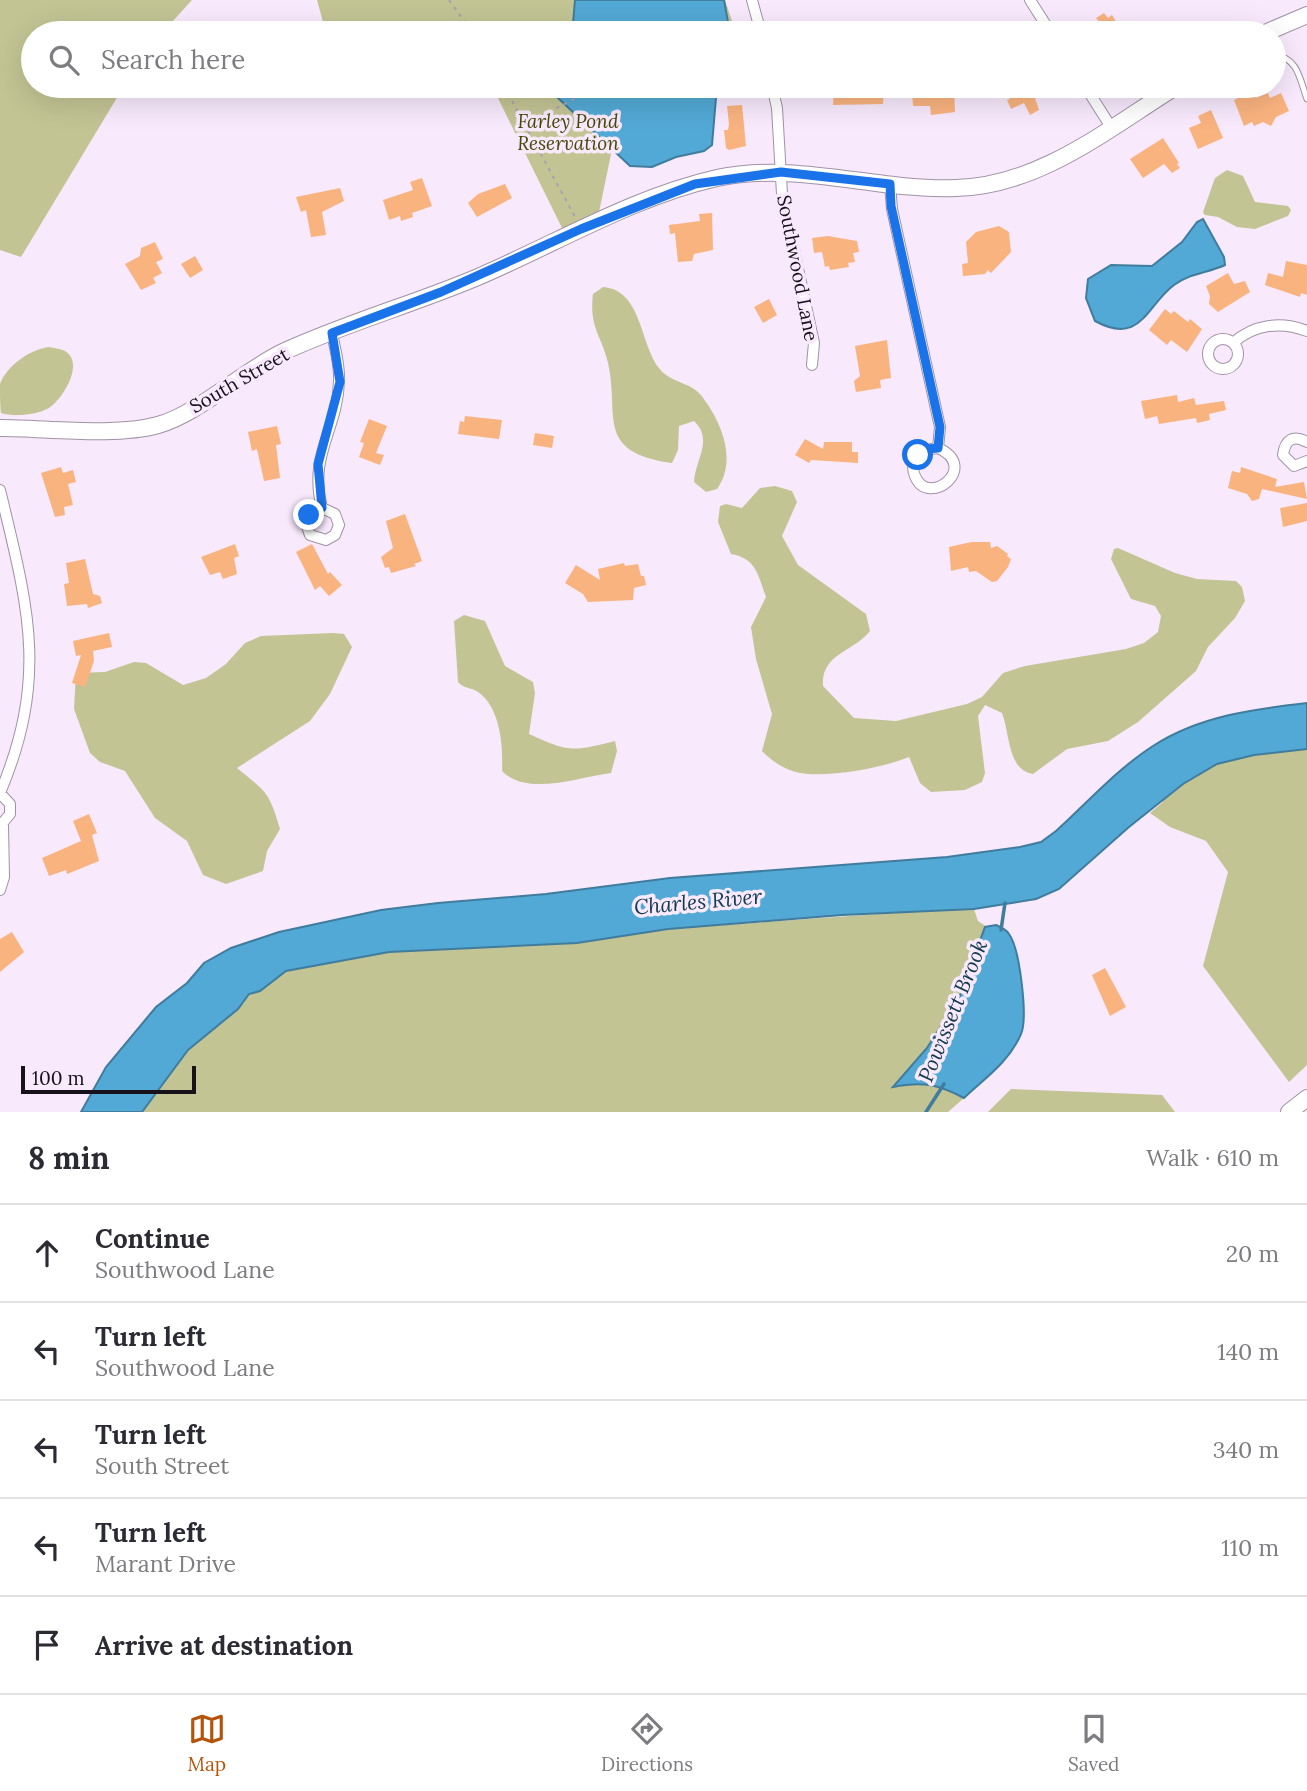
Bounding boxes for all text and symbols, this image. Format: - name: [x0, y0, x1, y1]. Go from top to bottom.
- search box: [21, 21, 1286, 98]
- icon: search: [45, 41, 83, 79]
- text: Search here: [101, 43, 245, 76]
- park label: Farley Pond Reservation: [517, 109, 619, 155]
- street label: Southwood Lane: [772, 193, 824, 343]
- street label: South Street: [185, 342, 294, 418]
- route start: [902, 439, 933, 470]
- route end: [293, 499, 324, 530]
- water label: Charles River: [633, 882, 764, 921]
- water label: Powissett Brook: [912, 936, 993, 1086]
- scale bar: [21, 1063, 196, 1095]
- text: 100 m: [32, 1066, 85, 1090]
- text: 8 min: [28, 1139, 110, 1177]
- text: Walk · 610 m: [1146, 1143, 1279, 1172]
- text: Continue: [95, 1222, 210, 1255]
- icon: ahead: [28, 1234, 66, 1272]
- text: 20 m: [1226, 1239, 1279, 1268]
- text: Southwood Lane: [95, 1255, 275, 1284]
- text: Turn left: [95, 1320, 206, 1353]
- icon: left: [28, 1332, 66, 1370]
- text: 140 m: [1217, 1337, 1279, 1366]
- text: Southwood Lane: [95, 1353, 275, 1382]
- text: Turn left: [95, 1418, 206, 1451]
- icon: left: [28, 1430, 66, 1468]
- text: 340 m: [1213, 1435, 1279, 1464]
- text: South Street: [95, 1451, 229, 1480]
- text: Turn left: [95, 1516, 206, 1549]
- icon: left: [28, 1528, 66, 1566]
- text: 110 m: [1221, 1533, 1279, 1562]
- text: Marant Drive: [95, 1549, 236, 1578]
- icon: arrive: [28, 1626, 66, 1664]
- text: Arrive at destination: [95, 1629, 353, 1662]
- tab: Map: [188, 1710, 226, 1776]
- tab: Directions: [601, 1710, 693, 1776]
- tab: Saved: [1068, 1710, 1119, 1776]

